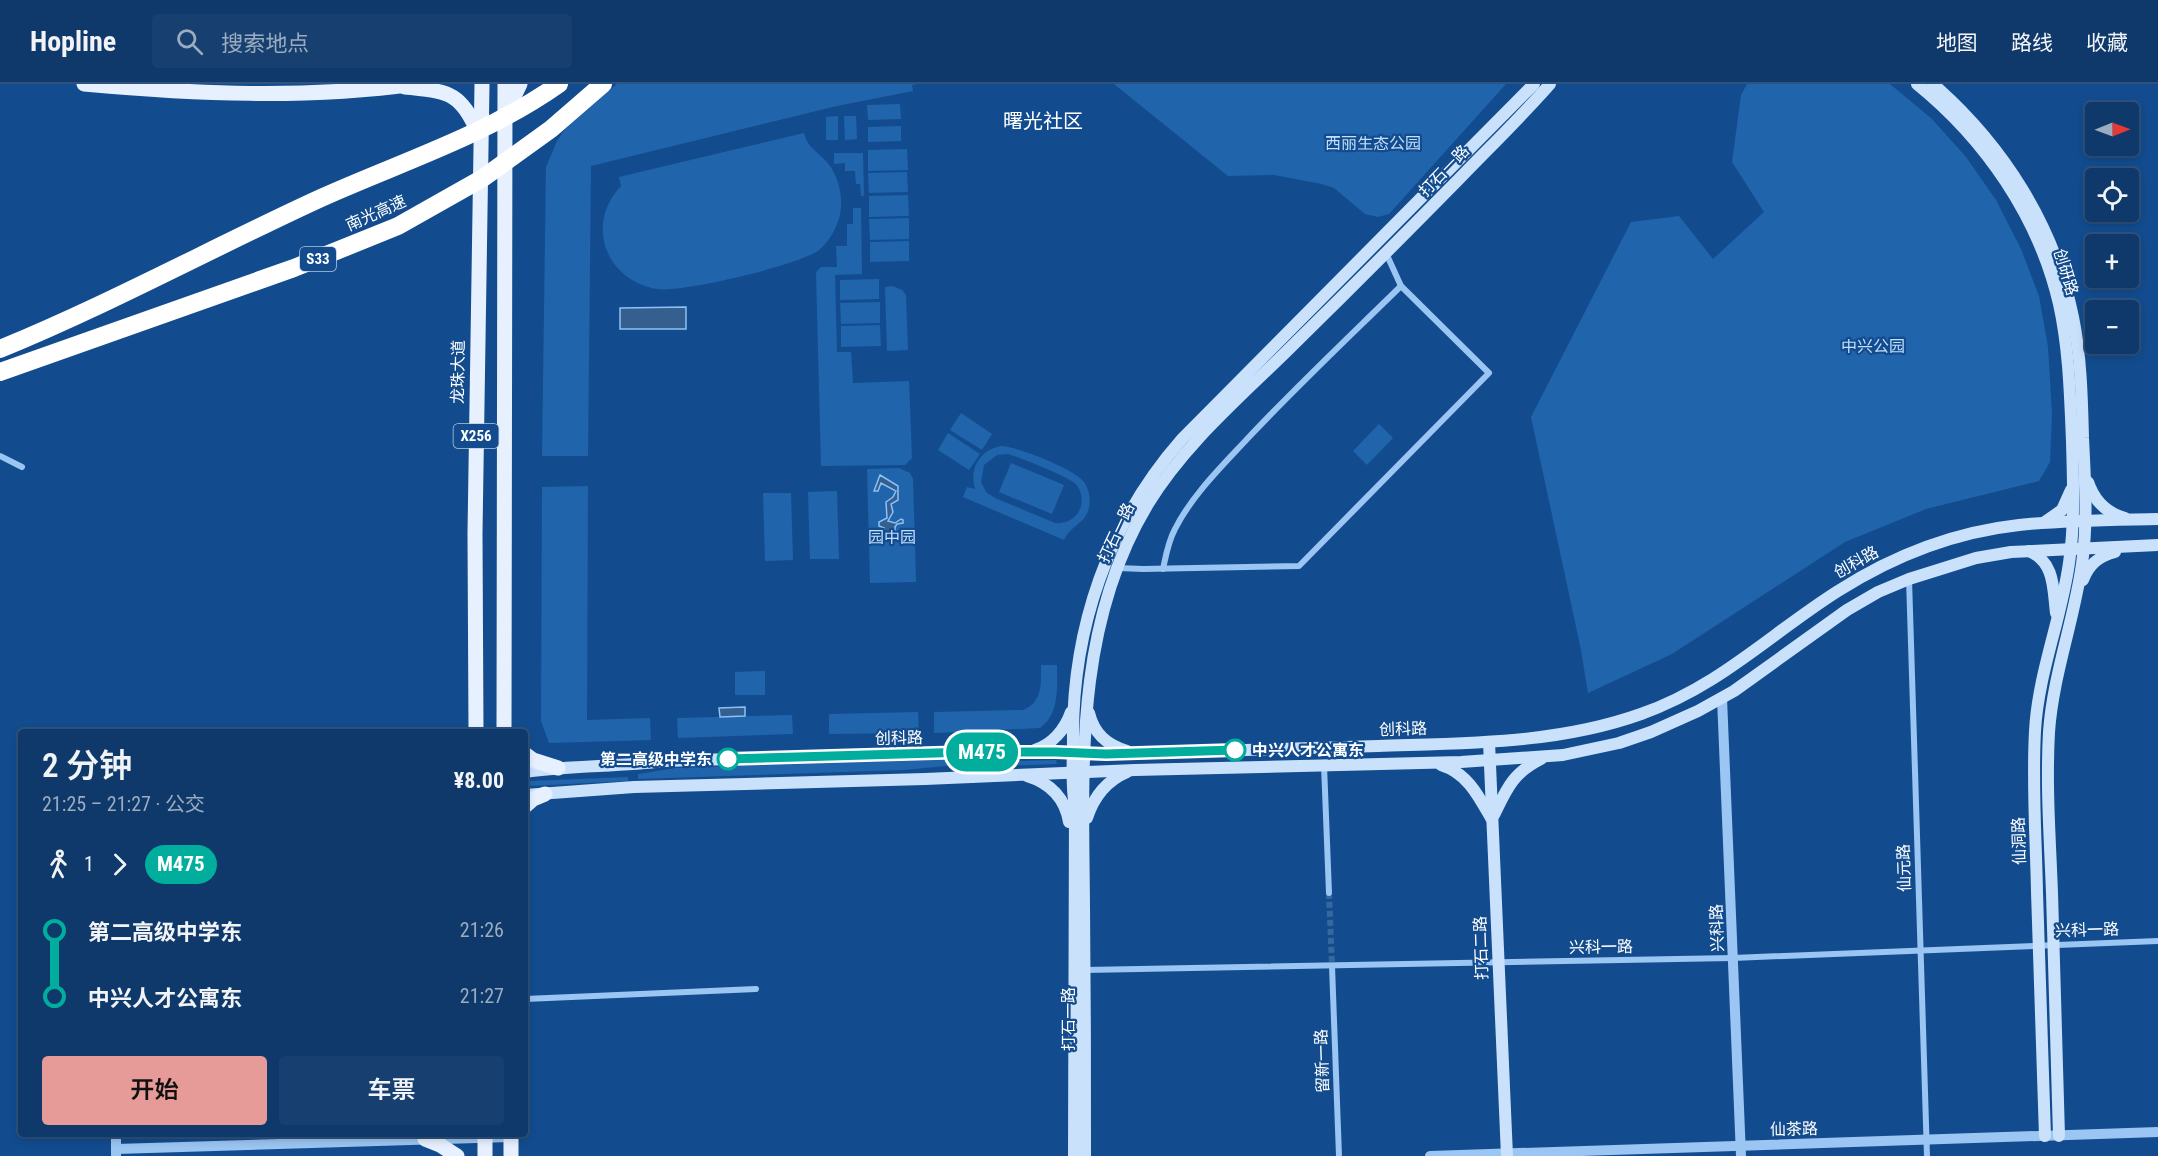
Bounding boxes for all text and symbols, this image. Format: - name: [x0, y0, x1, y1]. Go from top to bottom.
- search box: [152, 14, 572, 68]
- text: Hopline: [30, 25, 116, 58]
- icon: search: [173, 25, 206, 58]
- text: 搜索地点: [221, 31, 309, 56]
- text: 地图: [1936, 31, 1978, 55]
- text: 路线: [2011, 31, 2053, 55]
- text: 收藏: [2086, 31, 2128, 55]
- north arrow: [2085, 102, 2139, 156]
- map controls: [2085, 102, 2139, 354]
- district label: 曙光社区: [1003, 109, 1083, 133]
- park label: 西丽生态公园: [1325, 134, 1421, 153]
- street label: 打石一路: [1415, 141, 1473, 201]
- button: locate: [2085, 168, 2139, 222]
- street label: 南光高速: [343, 191, 409, 235]
- button: +: [2085, 234, 2139, 288]
- street label: 创研路: [2050, 246, 2082, 298]
- road number: S33: [300, 247, 336, 271]
- button: −: [2085, 300, 2139, 354]
- park label: 中兴公园: [1841, 337, 1905, 356]
- street label: 龙珠大道: [448, 340, 468, 404]
- road number: X256: [454, 424, 498, 448]
- street label: 打石一路: [1094, 500, 1138, 566]
- park label: 园中园: [868, 528, 916, 547]
- street label: 创科路: [1830, 542, 1882, 582]
- street label: 创科路: [1379, 719, 1427, 739]
- street label: 创科路: [875, 728, 923, 748]
- line badge: M475: [940, 732, 1024, 772]
- marker: 中兴人才公寓东: [1224, 739, 1246, 761]
- text: M475: [958, 740, 1006, 764]
- place label: 中兴人才公寓东: [1252, 741, 1364, 760]
- text: 2 分钟: [42, 746, 132, 785]
- marker: 第二高级中学东: [717, 748, 739, 770]
- place label: 第二高级中学东: [600, 750, 712, 769]
- text: ¥8.00: [454, 768, 504, 793]
- text: 21:25 – 21:27 · 公交: [42, 792, 205, 816]
- street label: 仙洞路: [2009, 817, 2029, 865]
- street label: 仙元路: [1894, 844, 1914, 892]
- icon: walk: [42, 848, 75, 881]
- icon: forward: [103, 848, 136, 881]
- text: 1: [84, 852, 94, 876]
- text: M475: [157, 852, 205, 876]
- street label: 兴科路: [1707, 904, 1727, 952]
- street label: 打石二路: [1470, 916, 1492, 980]
- text: 21:26: [460, 918, 504, 942]
- street label: 兴科一路: [2055, 919, 2119, 941]
- text: 第二高级中学东: [88, 920, 242, 945]
- street label: 兴科一路: [1569, 937, 1633, 957]
- text: 21:27: [460, 984, 504, 1008]
- text: 中兴人才公寓东: [88, 986, 242, 1011]
- street label: 打石一路: [1059, 987, 1078, 1051]
- street label: 留新一路: [1311, 1029, 1333, 1093]
- button: 开始: [42, 1056, 267, 1125]
- button: 车票: [279, 1056, 504, 1125]
- street label: 仙茶路: [1770, 1119, 1818, 1139]

